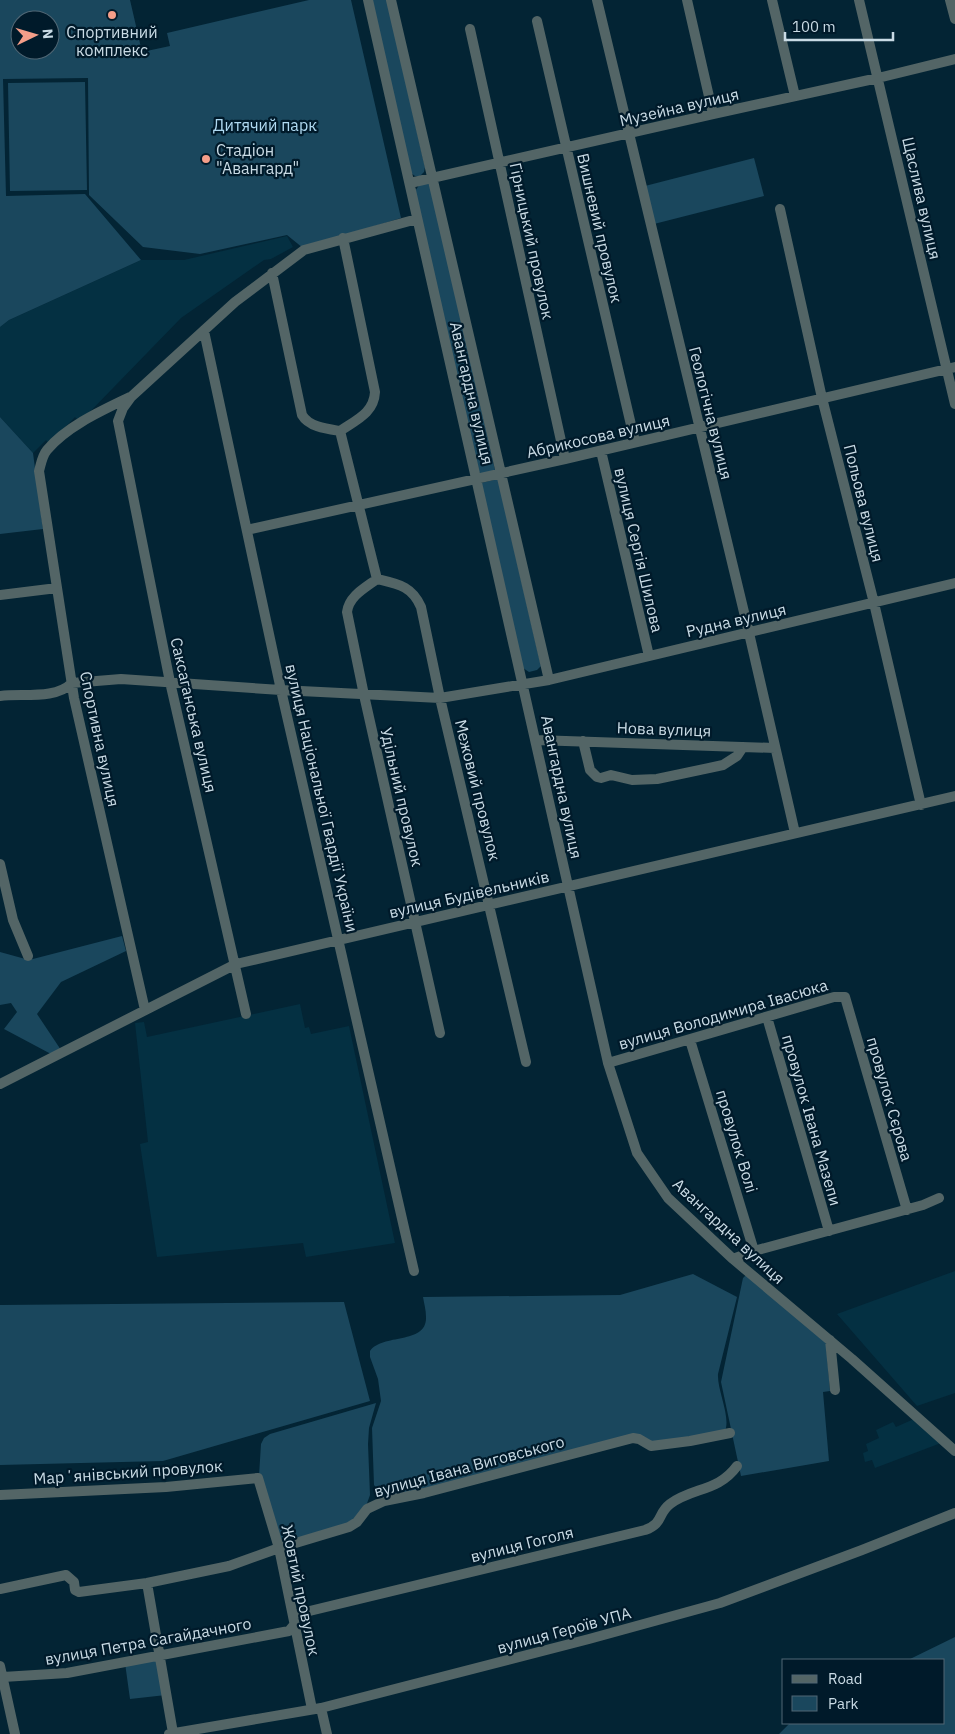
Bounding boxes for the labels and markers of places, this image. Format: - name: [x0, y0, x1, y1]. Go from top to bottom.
- marker: Спортивний комплекс: [106, 9, 118, 21]
- place label: Спортивний комплекс: [66, 22, 158, 60]
- place label: Стадіон "Авангард": [216, 140, 299, 178]
- marker: Стадіон "Авангард": [200, 153, 212, 165]

